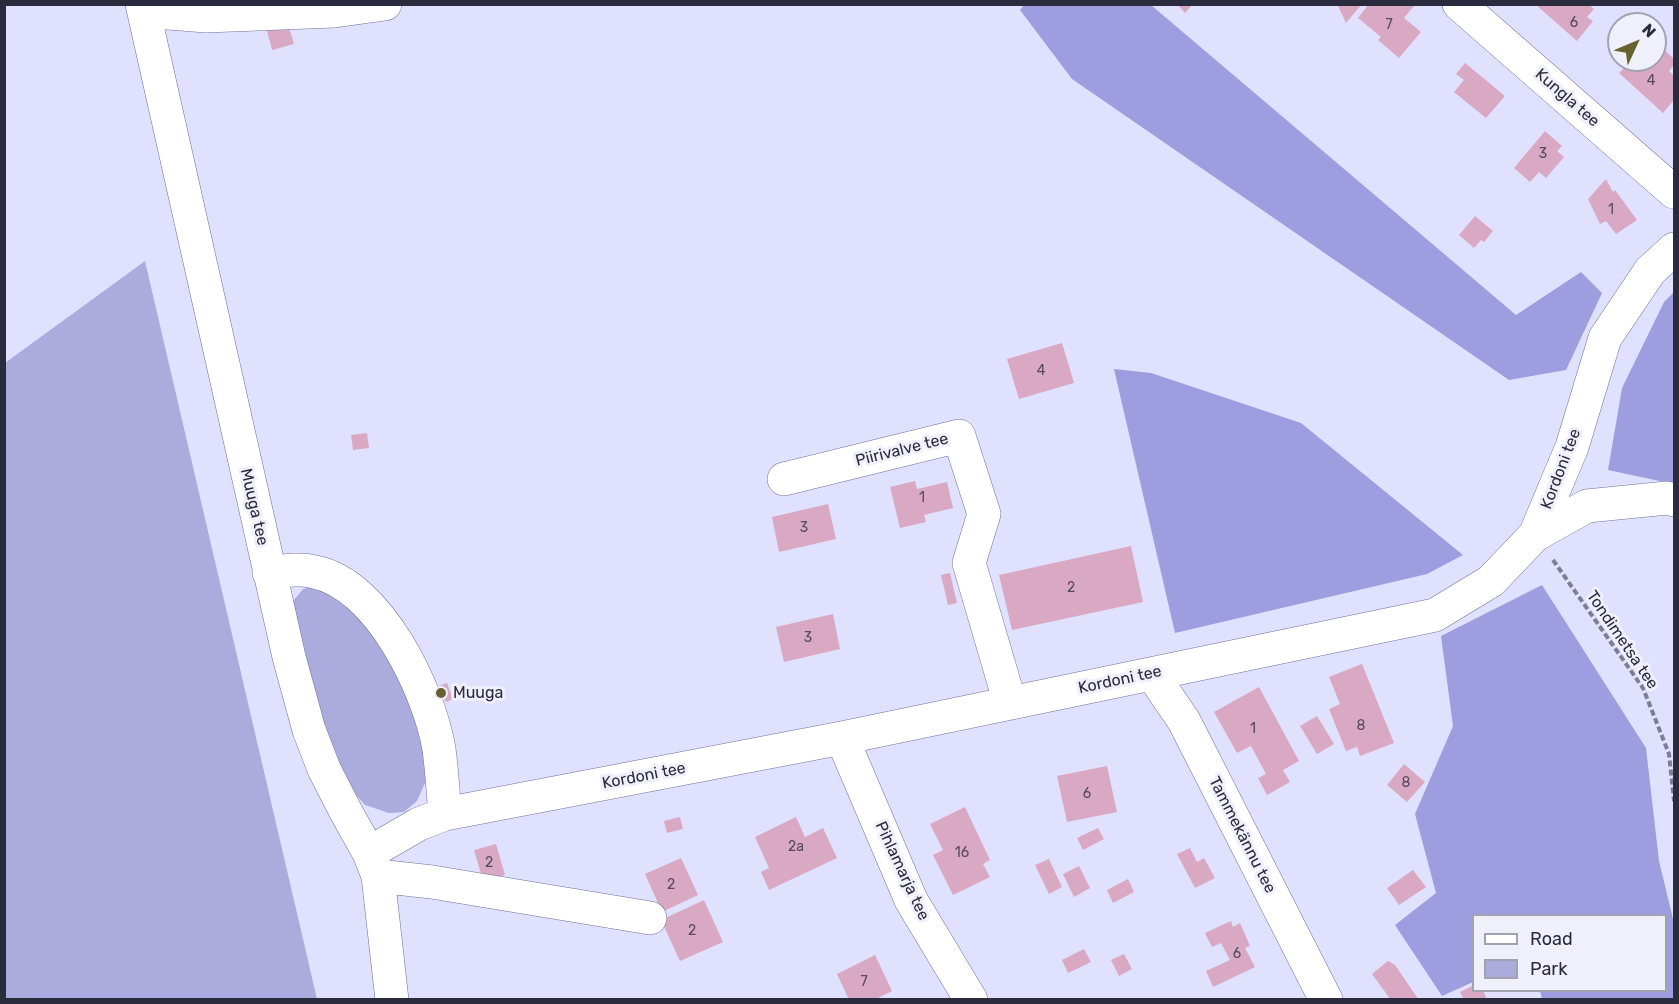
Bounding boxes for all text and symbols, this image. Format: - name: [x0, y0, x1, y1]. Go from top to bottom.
- north arrow: [1607, 12, 1667, 72]
- house number: 6: [1570, 15, 1578, 31]
- house number: 7: [1385, 17, 1393, 33]
- text: N: [1638, 20, 1660, 41]
- street label: Kungla tee: [1531, 65, 1603, 131]
- house number: 4: [1647, 73, 1655, 89]
- house number: 3: [1539, 146, 1547, 162]
- house number: 1: [1608, 202, 1614, 218]
- house number: 4: [1037, 363, 1045, 379]
- street label: Kordoni tee: [1537, 426, 1585, 512]
- street label: Piirivalve tee: [854, 429, 950, 471]
- street label: Muuga tee: [236, 467, 272, 547]
- house number: 1: [919, 490, 925, 506]
- house number: 3: [800, 520, 808, 536]
- house number: 2: [1067, 580, 1075, 596]
- street label: Tondimetsa tee: [1582, 587, 1662, 693]
- house number: 3: [804, 630, 812, 646]
- street label: Kordoni tee: [1077, 662, 1163, 698]
- place label: Muuga: [453, 683, 503, 703]
- marker: Muuga: [434, 686, 448, 700]
- house number: 8: [1357, 718, 1365, 734]
- house number: 1: [1250, 721, 1256, 737]
- street label: Kordoni tee: [601, 759, 687, 793]
- street label: Tammekännu tee: [1204, 774, 1280, 896]
- house number: 8: [1402, 775, 1410, 791]
- house number: 6: [1083, 786, 1091, 802]
- street label: Pihlamarja tee: [871, 819, 933, 923]
- house number: 2a: [788, 839, 804, 855]
- house number: 16: [955, 845, 969, 861]
- house number: 2: [485, 855, 493, 871]
- house number: 2: [667, 877, 675, 893]
- legend: [1472, 914, 1667, 992]
- house number: 2: [688, 923, 696, 939]
- text: Road: [1530, 928, 1573, 950]
- house number: 6: [1233, 946, 1241, 962]
- text: Park: [1530, 958, 1567, 980]
- house number: 7: [860, 974, 868, 990]

